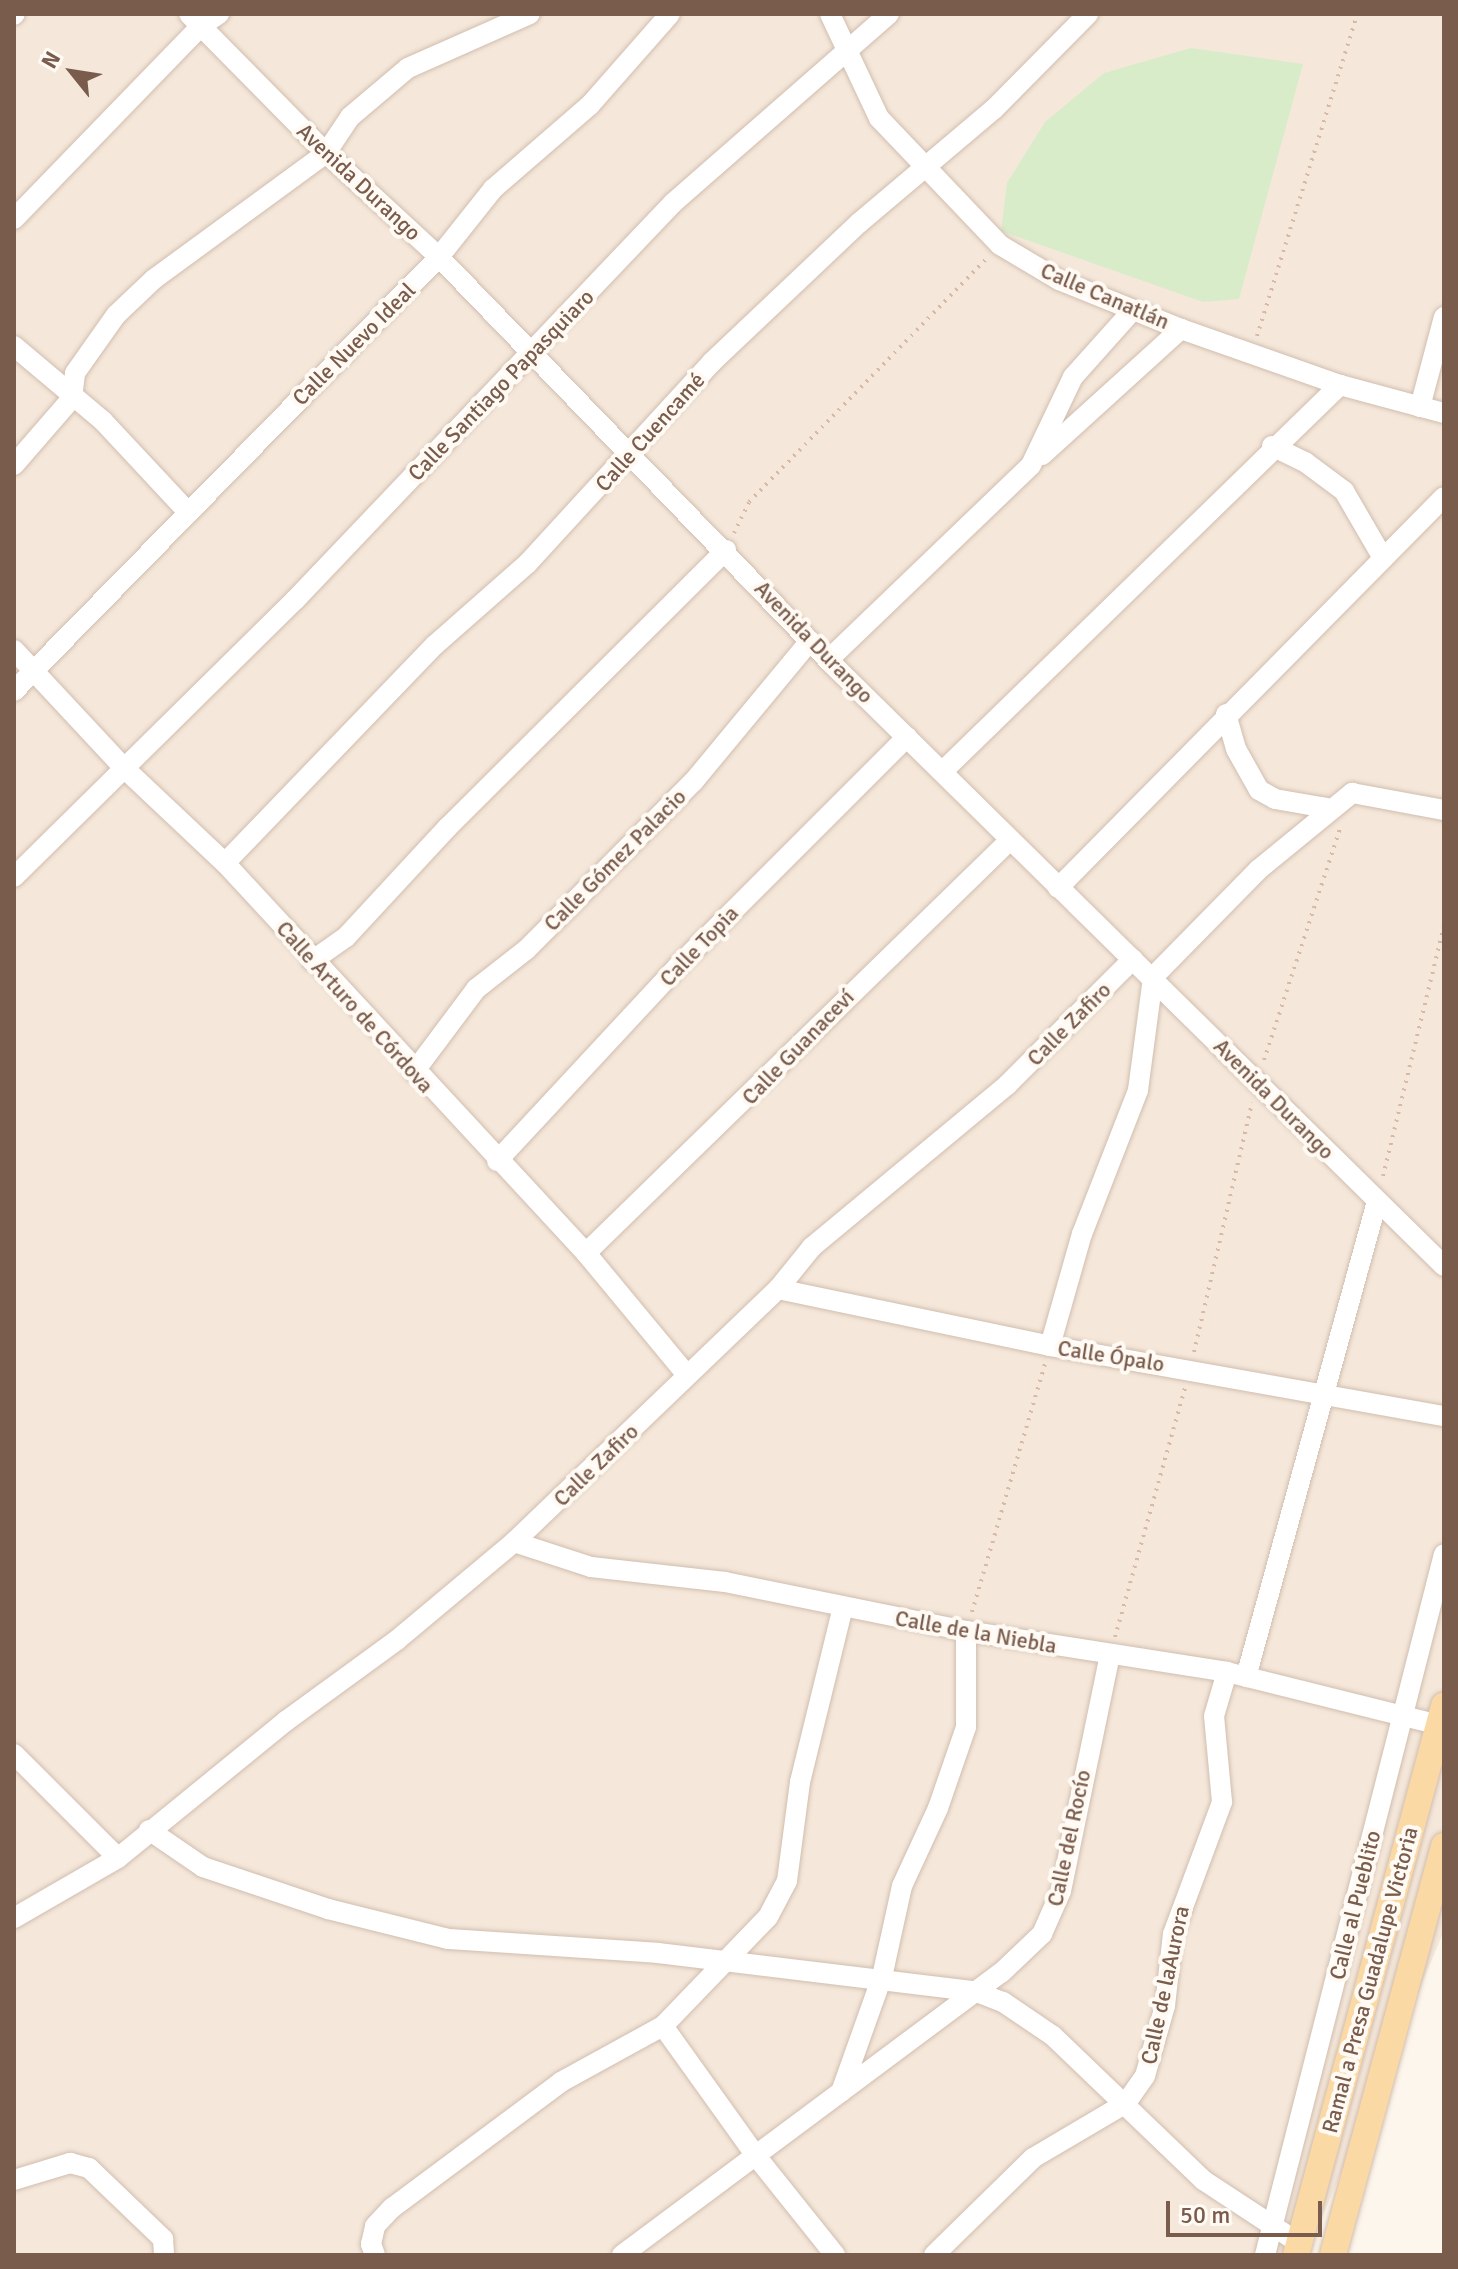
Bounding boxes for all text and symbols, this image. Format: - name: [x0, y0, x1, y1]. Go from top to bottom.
- north arrow: [32, 32, 112, 112]
- text: N: [35, 46, 66, 73]
- street label: Avenida Durango: [292, 118, 426, 246]
- street label: Calle Canatlán: [1037, 257, 1173, 335]
- street label: Calle Nuevo Ideal: [287, 277, 421, 411]
- street label: Calle Santiago Papasquiaro: [403, 284, 599, 486]
- street label: Calle Cuencamé: [590, 367, 710, 497]
- street label: Avenida Durango: [749, 575, 879, 709]
- street label: Calle Gómez Palacio: [538, 783, 692, 937]
- street label: Calle Topia: [654, 900, 744, 992]
- street label: Calle Arturo de Córdova: [271, 916, 439, 1098]
- street label: Calle Zafiro: [1022, 977, 1116, 1071]
- street label: Calle Guanaceví: [736, 984, 860, 1110]
- street label: Avenida Durango: [1208, 1033, 1340, 1165]
- street label: Calle Ópalo: [1056, 1335, 1166, 1377]
- street label: Calle Zafiro: [548, 1418, 644, 1512]
- street label: Calle de la Niebla: [893, 1605, 1059, 1659]
- street label: Calle del Rocío: [1042, 1767, 1096, 1909]
- street label: Ramal a Presa Guadalupe Victoria: [1316, 1824, 1424, 2136]
- street label: Calle al Pueblito: [1324, 1828, 1386, 1982]
- street label: Calle de laAurora: [1135, 1903, 1195, 2067]
- scale bar: [1170, 2185, 1326, 2235]
- text: 50 m: [1180, 2200, 1230, 2230]

